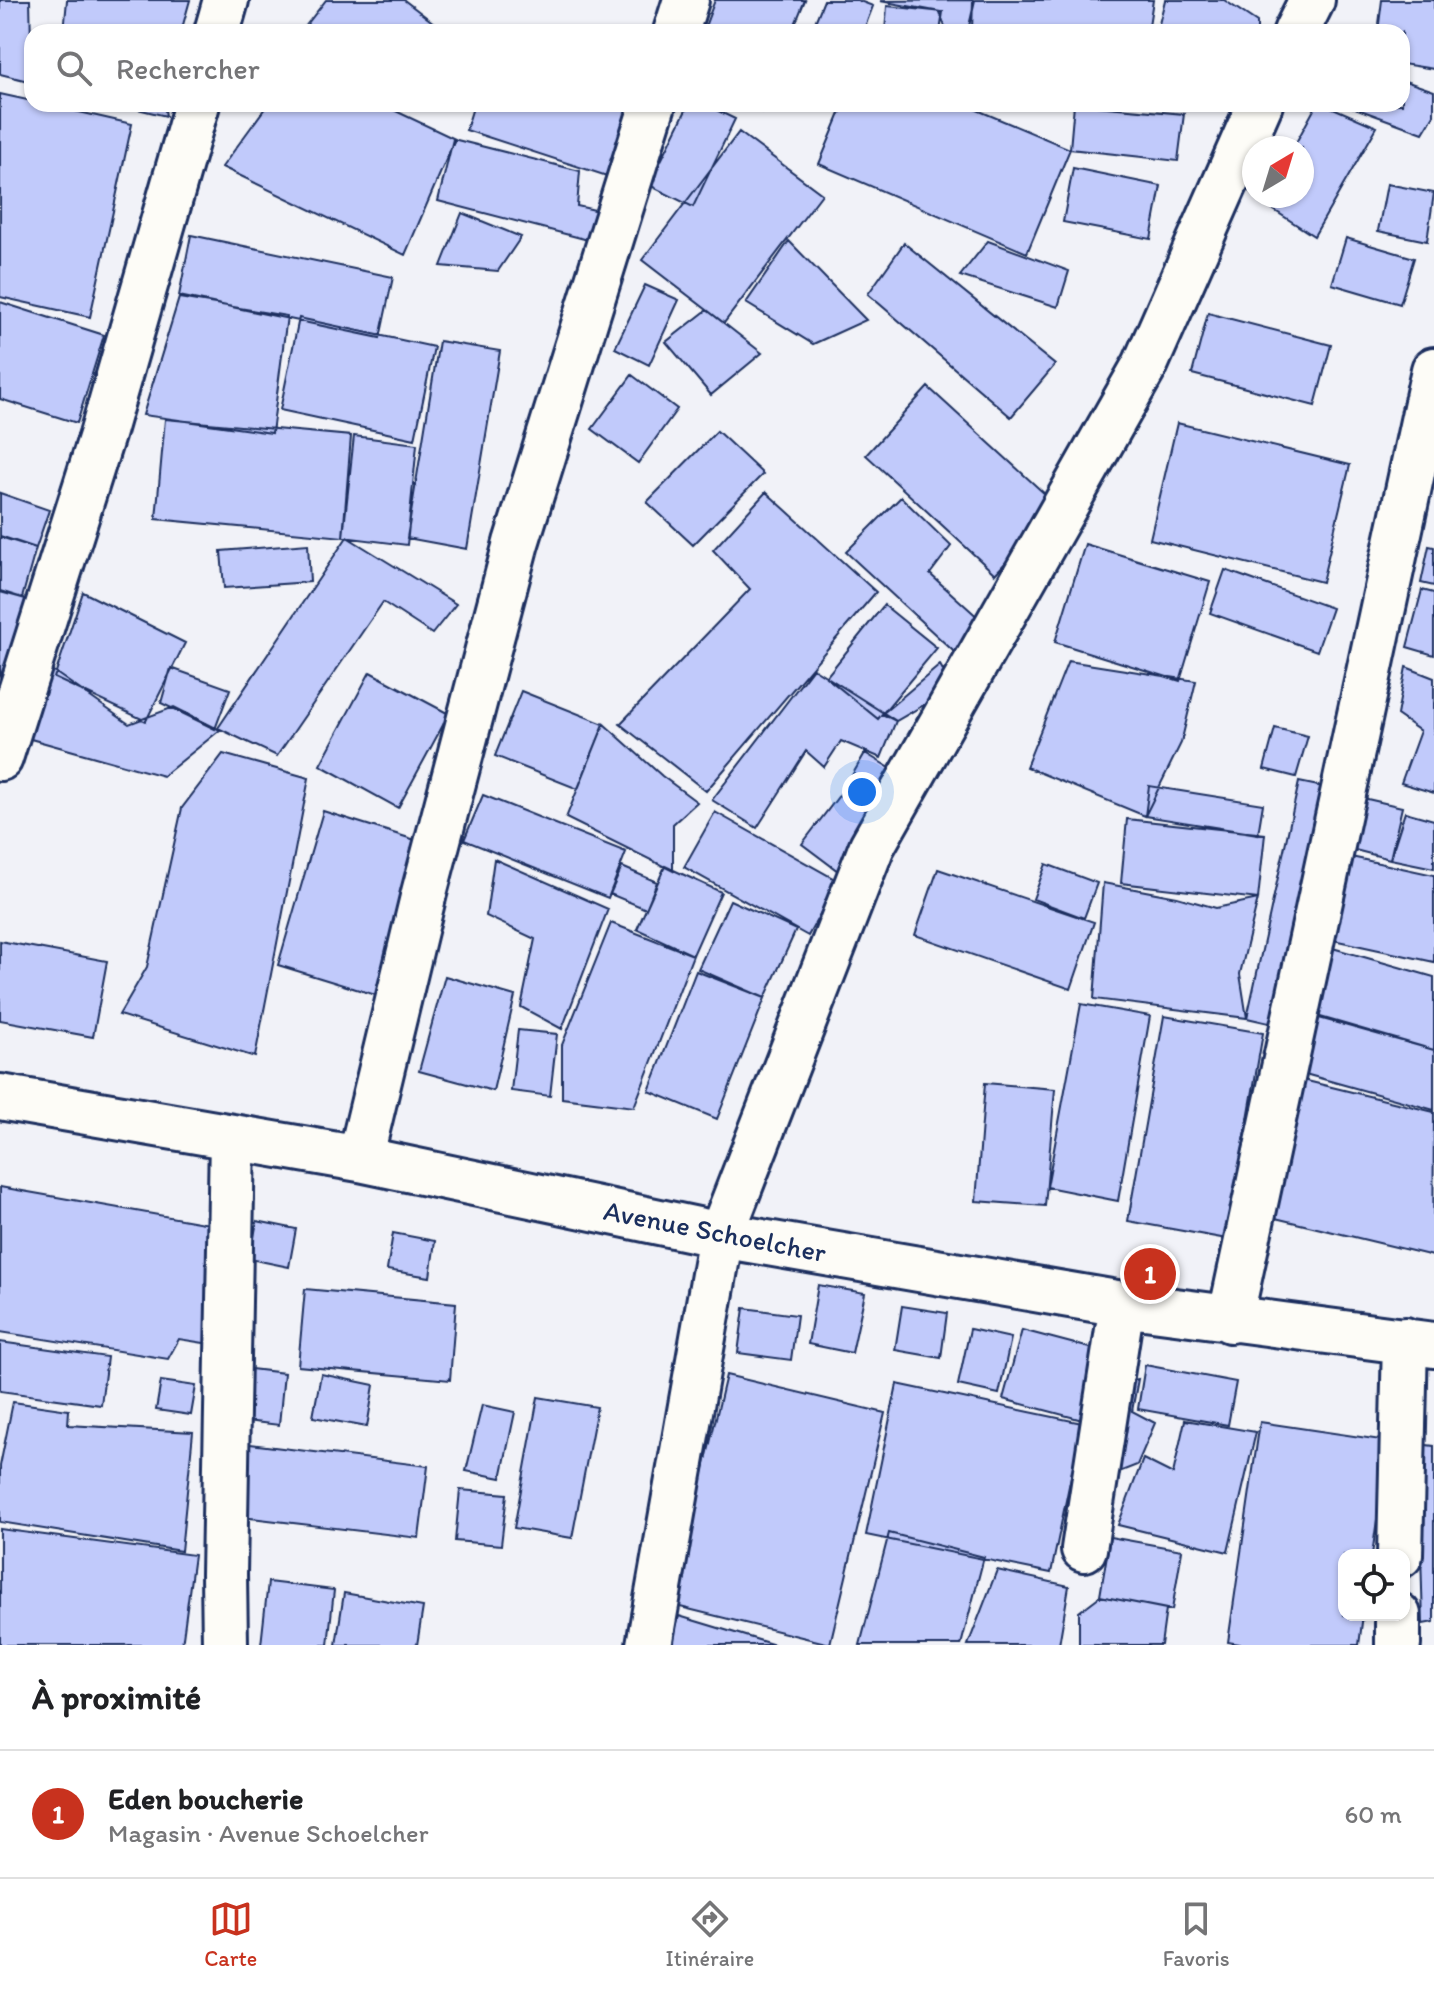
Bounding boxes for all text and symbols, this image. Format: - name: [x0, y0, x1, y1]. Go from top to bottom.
- search box: [24, 24, 1410, 112]
- icon: search: [52, 46, 96, 90]
- text: Rechercher: [116, 50, 260, 87]
- north arrow: [1242, 136, 1314, 208]
- your location: [842, 772, 882, 812]
- street label: Avenue Schoelcher: [601, 1193, 829, 1269]
- pin: 1: [1124, 1244, 1176, 1304]
- map controls: [1338, 1549, 1410, 1621]
- button: locate: [1338, 1549, 1410, 1621]
- text: À proximité: [32, 1677, 201, 1718]
- text: Eden boucherie: [108, 1780, 303, 1817]
- text: 1: [52, 1798, 64, 1830]
- text: 60 m: [1345, 1798, 1402, 1830]
- text: Magasin · Avenue Schoelcher: [108, 1817, 428, 1849]
- tab: Carte: [204, 1897, 257, 1972]
- tab: Itinéraire: [666, 1897, 754, 1972]
- tab: Favoris: [1163, 1897, 1230, 1972]

